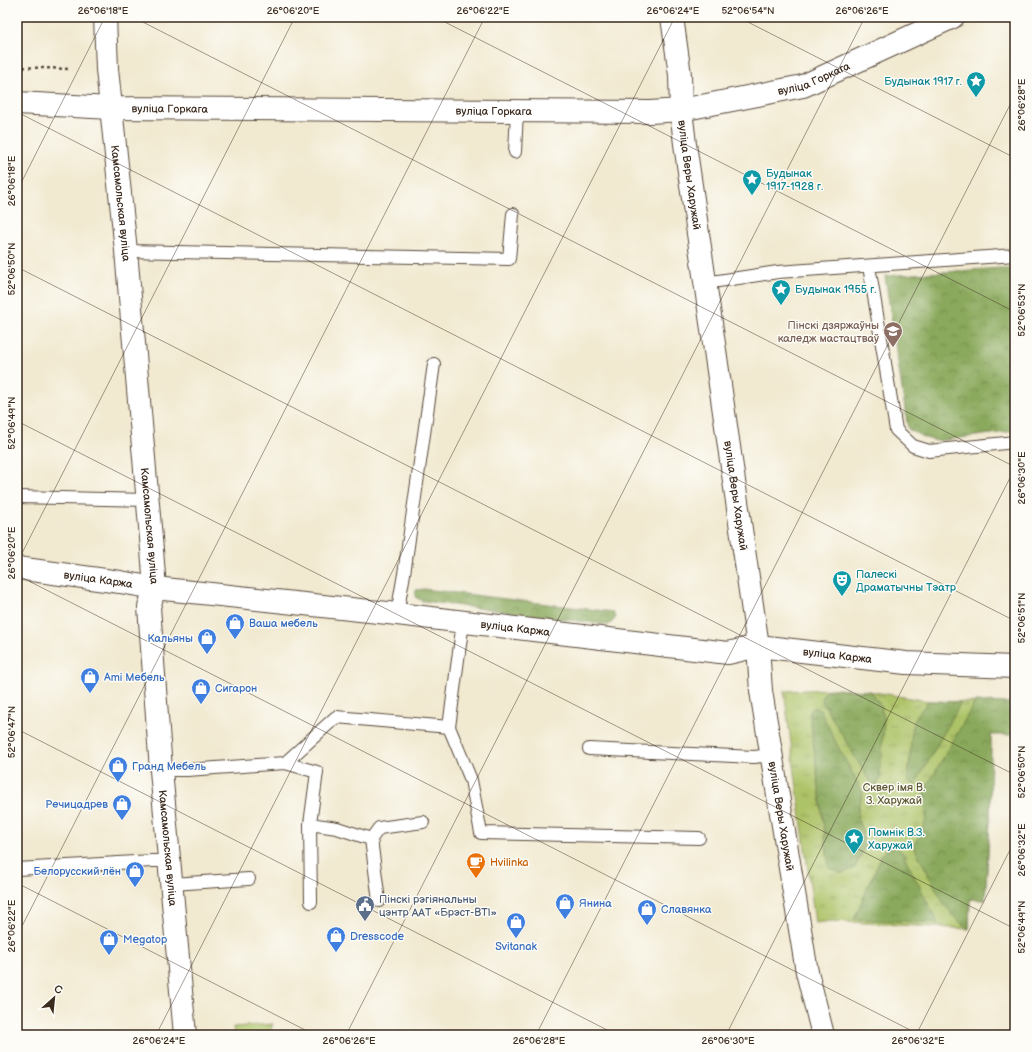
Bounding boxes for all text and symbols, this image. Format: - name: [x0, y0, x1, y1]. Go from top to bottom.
- text: 26°06'18"E: [78, 5, 129, 17]
- text: 26°06'20"E: [267, 5, 320, 17]
- text: 26°06'22"E: [457, 5, 510, 17]
- text: 26°06'24"E: [647, 5, 700, 17]
- text: 52°06'54"N: [721, 5, 775, 17]
- text: 26°06'26"E: [836, 5, 889, 17]
- street label: вуліца Горкага: [776, 59, 852, 97]
- place icon: Будынак 1917 г.: [965, 70, 987, 98]
- place label: Будынак 1917 г.: [884, 75, 962, 88]
- text: 26°06'28"E: [1016, 78, 1028, 131]
- street label: вуліца Горкага: [132, 102, 209, 115]
- street label: вуліца Горкага: [456, 104, 533, 118]
- street label: вуліца Веры Харужай: [676, 119, 704, 231]
- street label: Камсамольская вуліца: [108, 144, 133, 262]
- text: 26°06'18"E: [6, 155, 18, 206]
- place label: Будынак 1917-1928 г.: [766, 167, 823, 193]
- place icon: Будынак 1917-1928 г.: [741, 168, 763, 196]
- text: 52°06'50"N: [6, 242, 18, 296]
- place icon: Будынак 1955 г.: [770, 278, 792, 306]
- place label: Будынак 1955 г.: [795, 283, 876, 296]
- text: 52°06'53"N: [1016, 283, 1028, 337]
- place label: Пінскі дзяржаўны каледж мастацтваў: [778, 319, 879, 345]
- school or university icon: Пінскі дзяржаўны каледж мастацтваў: [882, 320, 904, 348]
- text: 52°06'49"N: [6, 396, 18, 450]
- street label: вуліца Веры Харужай: [722, 440, 751, 551]
- text: 26°06'30"E: [1016, 451, 1028, 505]
- street label: Камсамольская вуліца: [138, 467, 161, 585]
- text: 26°06'20"E: [6, 526, 18, 579]
- street label: вуліца Каржа: [63, 568, 134, 591]
- place label: Палескі Драматычны Тэатр: [856, 568, 957, 594]
- theatre icon: Палескі Драматычны Тэатр: [831, 569, 853, 597]
- text: 52°06'51"N: [1016, 593, 1028, 644]
- shop icon: Ваша мебель: [224, 612, 246, 640]
- place label: Ваша мебель: [249, 617, 318, 630]
- street label: вуліца Каржа: [480, 617, 551, 639]
- shop icon: Кальяны: [196, 627, 218, 655]
- place label: Кальяны: [147, 632, 193, 645]
- street label: вуліца Каржа: [802, 645, 873, 666]
- shop icon: Ami Мебель: [79, 666, 101, 694]
- place label: Ami Мебель: [104, 671, 165, 684]
- shop icon: Сигарон: [190, 677, 212, 705]
- place label: Сигарон: [215, 682, 257, 695]
- text: 52°06'47"N: [6, 706, 18, 758]
- text: 52°06'50"N: [1016, 745, 1028, 799]
- shop icon: Гранд Мебель: [107, 755, 129, 783]
- place label: Гранд Мебель: [132, 760, 206, 773]
- street label: вуліца Веры Харужай: [766, 760, 797, 872]
- park label: Сквер імя В. З. Харужай: [863, 781, 925, 807]
- street label: Камсамольская вуліца: [156, 789, 180, 907]
- shop icon: Речицадрев: [111, 793, 133, 821]
- place label: Речицадрев: [45, 798, 108, 811]
- text: 26°06'32"E: [1016, 823, 1028, 877]
- place label: Помнік В.З. Харужай: [868, 826, 925, 852]
- place icon: Помнік В.З. Харужай: [843, 827, 865, 855]
- cafe icon: Hvilinka: [465, 851, 487, 879]
- place label: Hvilinka: [490, 856, 529, 869]
- shop icon: Белорусский лён: [124, 860, 146, 888]
- place label: Белорусский лён: [33, 865, 121, 878]
- shop icon: Янина: [554, 892, 576, 920]
- place label: Пінскі рэгіянальны цэнтр ААТ «Брэст-ВТІ»: [379, 893, 497, 919]
- public building icon: Пінскі рэгіянальны цэнтр ААТ «Брэст-ВТІ»: [354, 894, 376, 922]
- place label: Янина: [579, 897, 612, 910]
- shop icon: Славянка: [636, 898, 658, 926]
- text: 26°06'22"E: [6, 899, 18, 952]
- text: 52°06'49"N: [1016, 900, 1028, 954]
- place label: Славянка: [661, 903, 712, 916]
- shop icon: Svitanak: [505, 911, 527, 939]
- shop icon: Dresscode: [325, 925, 347, 953]
- shop icon: Megatop: [98, 928, 120, 956]
- place label: Dresscode: [350, 930, 405, 943]
- place label: Megatop: [123, 933, 167, 946]
- place label: Svitanak: [495, 940, 537, 953]
- north arrow: [34, 978, 74, 1018]
- text: С: [52, 982, 65, 997]
- text: 26°06'24"E: [133, 1035, 186, 1047]
- text: 26°06'26"E: [323, 1035, 376, 1047]
- text: 26°06'28"E: [513, 1035, 566, 1047]
- text: 26°06'30"E: [702, 1035, 755, 1047]
- text: 26°06'32"E: [891, 1035, 945, 1047]

